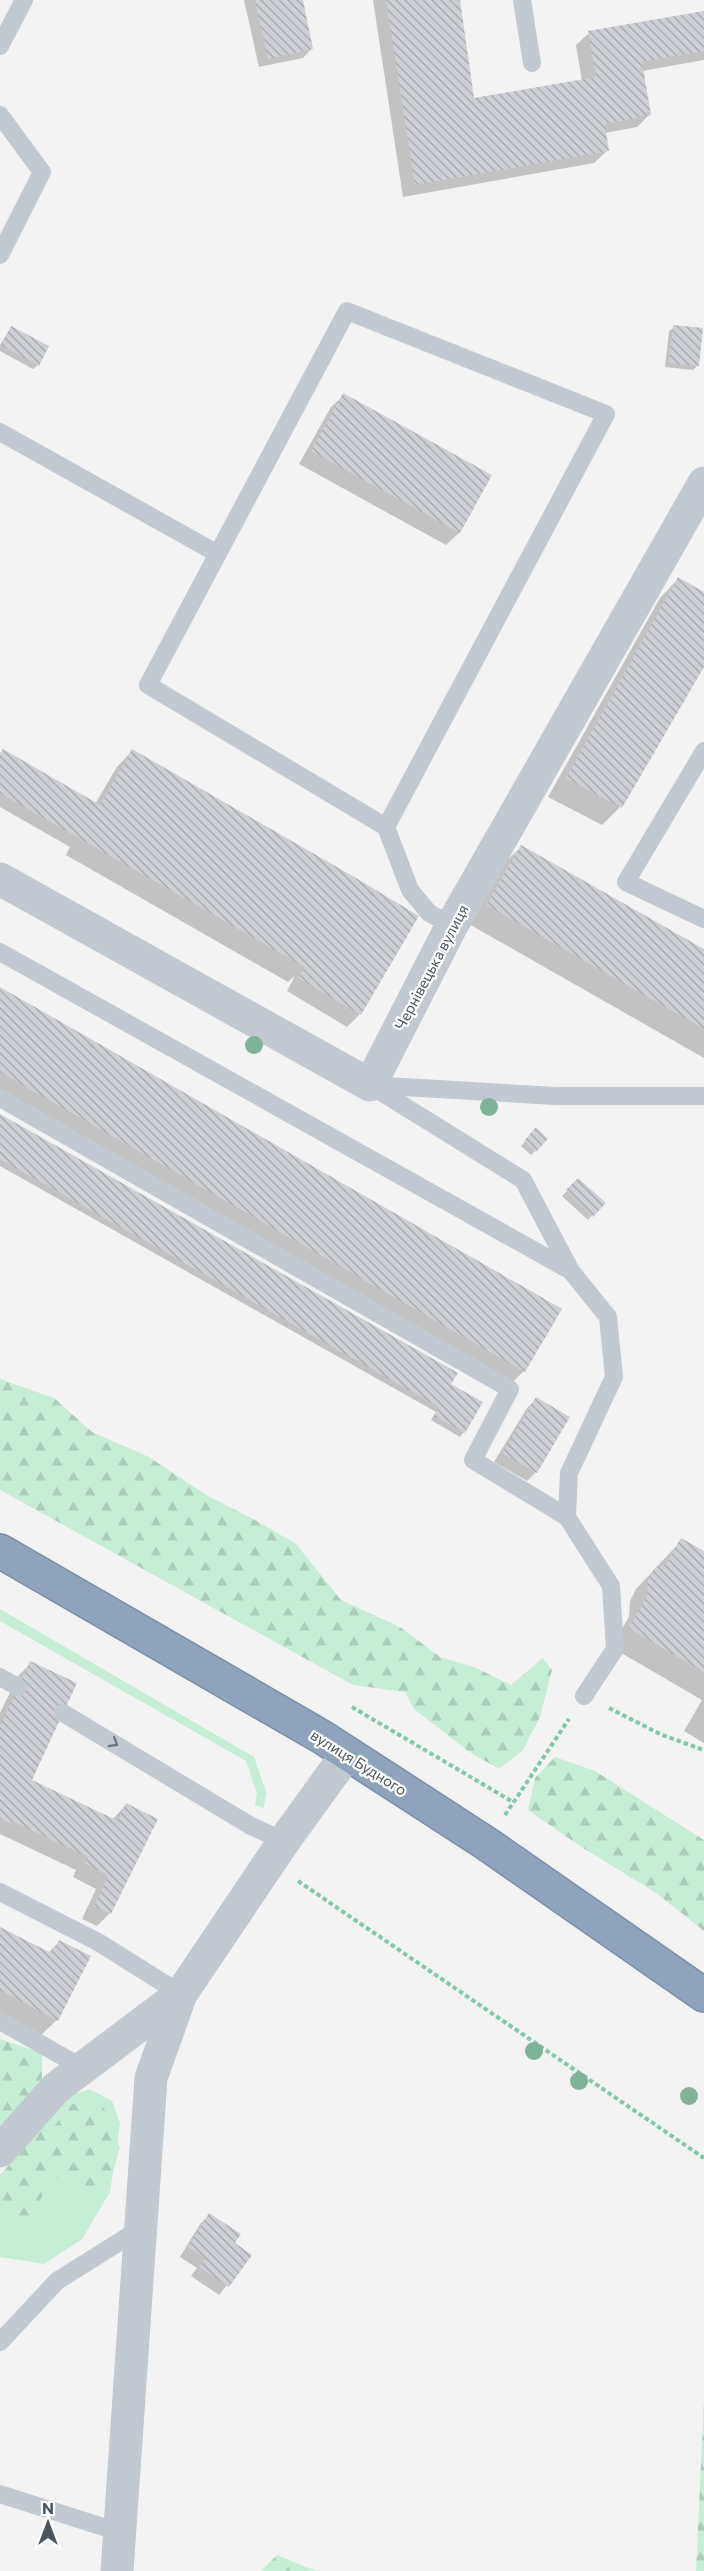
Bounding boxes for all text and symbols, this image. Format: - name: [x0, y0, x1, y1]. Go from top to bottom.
- street label: Чернівецька вулиця: [390, 901, 472, 1033]
- street label: вулиця Будного: [308, 1725, 410, 1799]
- one-way arrow: [108, 1736, 118, 1748]
- north arrow: [18, 2493, 78, 2553]
- text: N: [42, 2498, 54, 2517]

